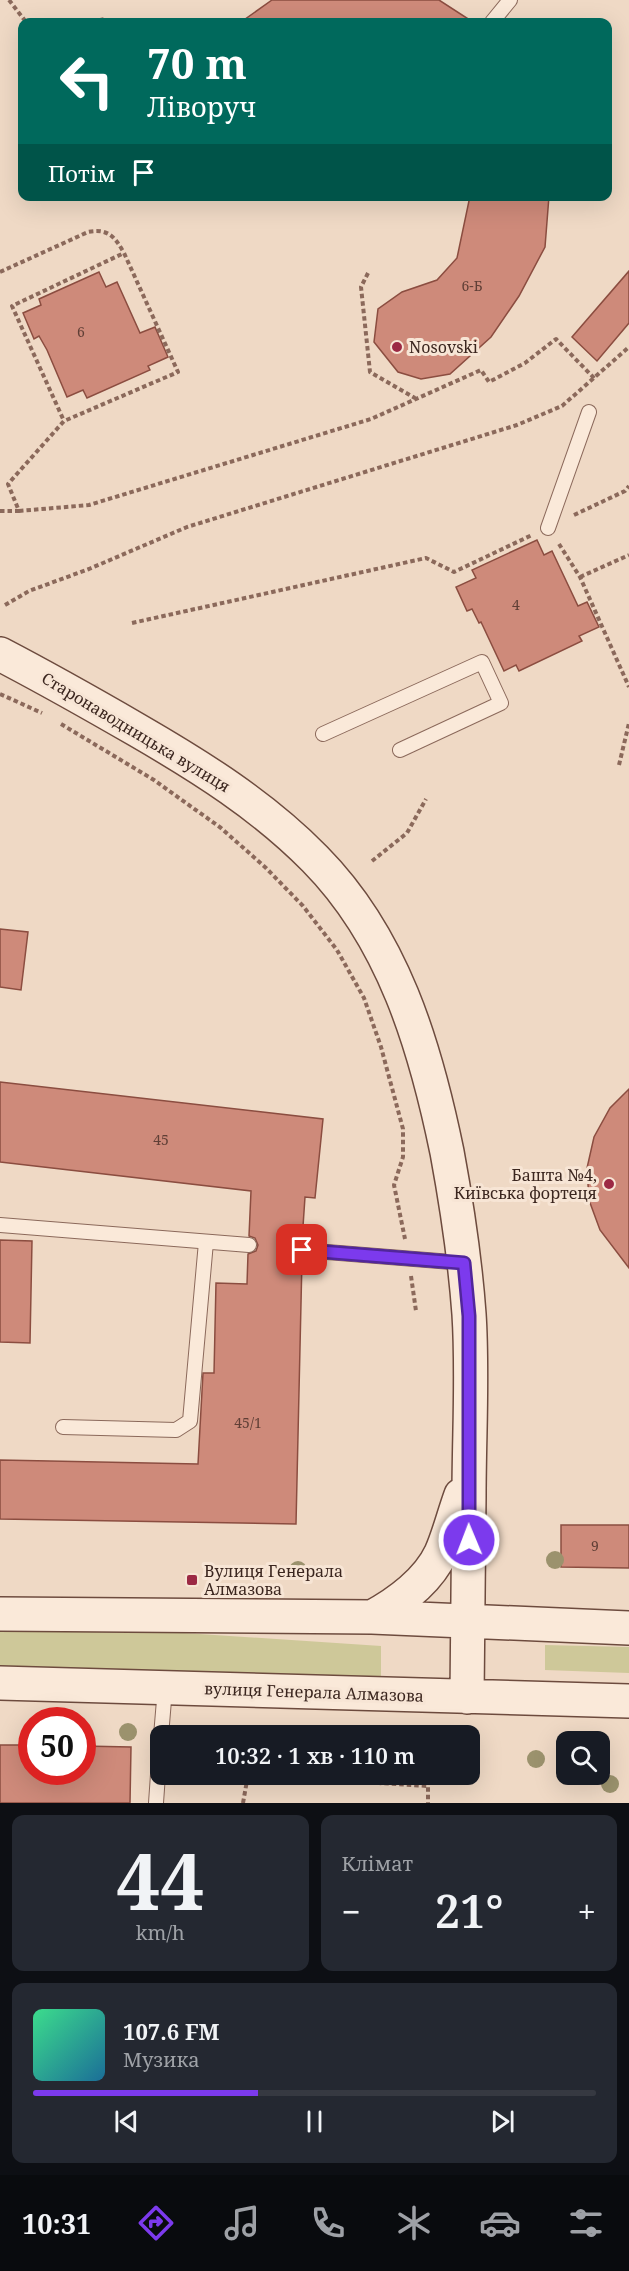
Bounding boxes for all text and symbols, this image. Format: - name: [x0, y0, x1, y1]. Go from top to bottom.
- text: 70 m: [147, 34, 247, 91]
- icon: left: [48, 42, 126, 120]
- text: Ліворуч: [147, 88, 256, 125]
- icon: arrive: [127, 156, 160, 189]
- text: Потім: [48, 158, 115, 188]
- house number: 6-Б: [462, 276, 483, 295]
- house number: 6: [77, 322, 85, 341]
- place label: Nosovski: [409, 336, 478, 358]
- marker: Nosovski: [390, 340, 404, 354]
- house number: 4: [512, 595, 520, 614]
- street label: Старонаводницька вулиця: [38, 667, 234, 797]
- house number: 45: [153, 1130, 169, 1149]
- place label: Башта №4, Київська фортеця: [454, 1164, 597, 1204]
- marker: Башта №4, Київська фортеця: [602, 1177, 616, 1191]
- pin: [276, 1224, 327, 1275]
- icon: arrive: [285, 1233, 318, 1266]
- house number: 45/1: [234, 1413, 262, 1432]
- position arrow: [437, 1508, 501, 1572]
- house number: 9: [591, 1536, 599, 1555]
- place label: Вулиця Генерала Алмазова: [204, 1560, 343, 1600]
- marker: Вулиця Генерала Алмазова: [185, 1573, 199, 1587]
- street label: вулиця Генерала Алмазова: [204, 1677, 424, 1707]
- speed limit sign: 50: [18, 1707, 96, 1785]
- map controls: [556, 1731, 610, 1785]
- button: search: [556, 1731, 610, 1785]
- text: 10:32 · 1 хв · 110 m: [215, 1740, 415, 1770]
- text: 44: [116, 1827, 204, 1933]
- text: Клімат: [342, 1850, 413, 1877]
- text: 21°: [435, 1880, 503, 1941]
- text: −: [342, 1889, 361, 1934]
- text: +: [578, 1889, 596, 1934]
- text: km/h: [136, 1919, 185, 1946]
- text: 107.6 FM: [123, 2016, 220, 2046]
- text: Музика: [123, 2046, 200, 2073]
- icon: previous: [110, 2105, 143, 2138]
- icon: pause: [298, 2105, 331, 2138]
- icon: next: [486, 2105, 519, 2138]
- icon: directions: [135, 2202, 177, 2244]
- icon: music: [221, 2202, 263, 2244]
- icon: phone: [307, 2202, 349, 2244]
- icon: climate: [393, 2202, 435, 2244]
- icon: car: [479, 2202, 521, 2244]
- icon: filters: [565, 2202, 607, 2244]
- text: 10:31: [22, 2205, 91, 2242]

